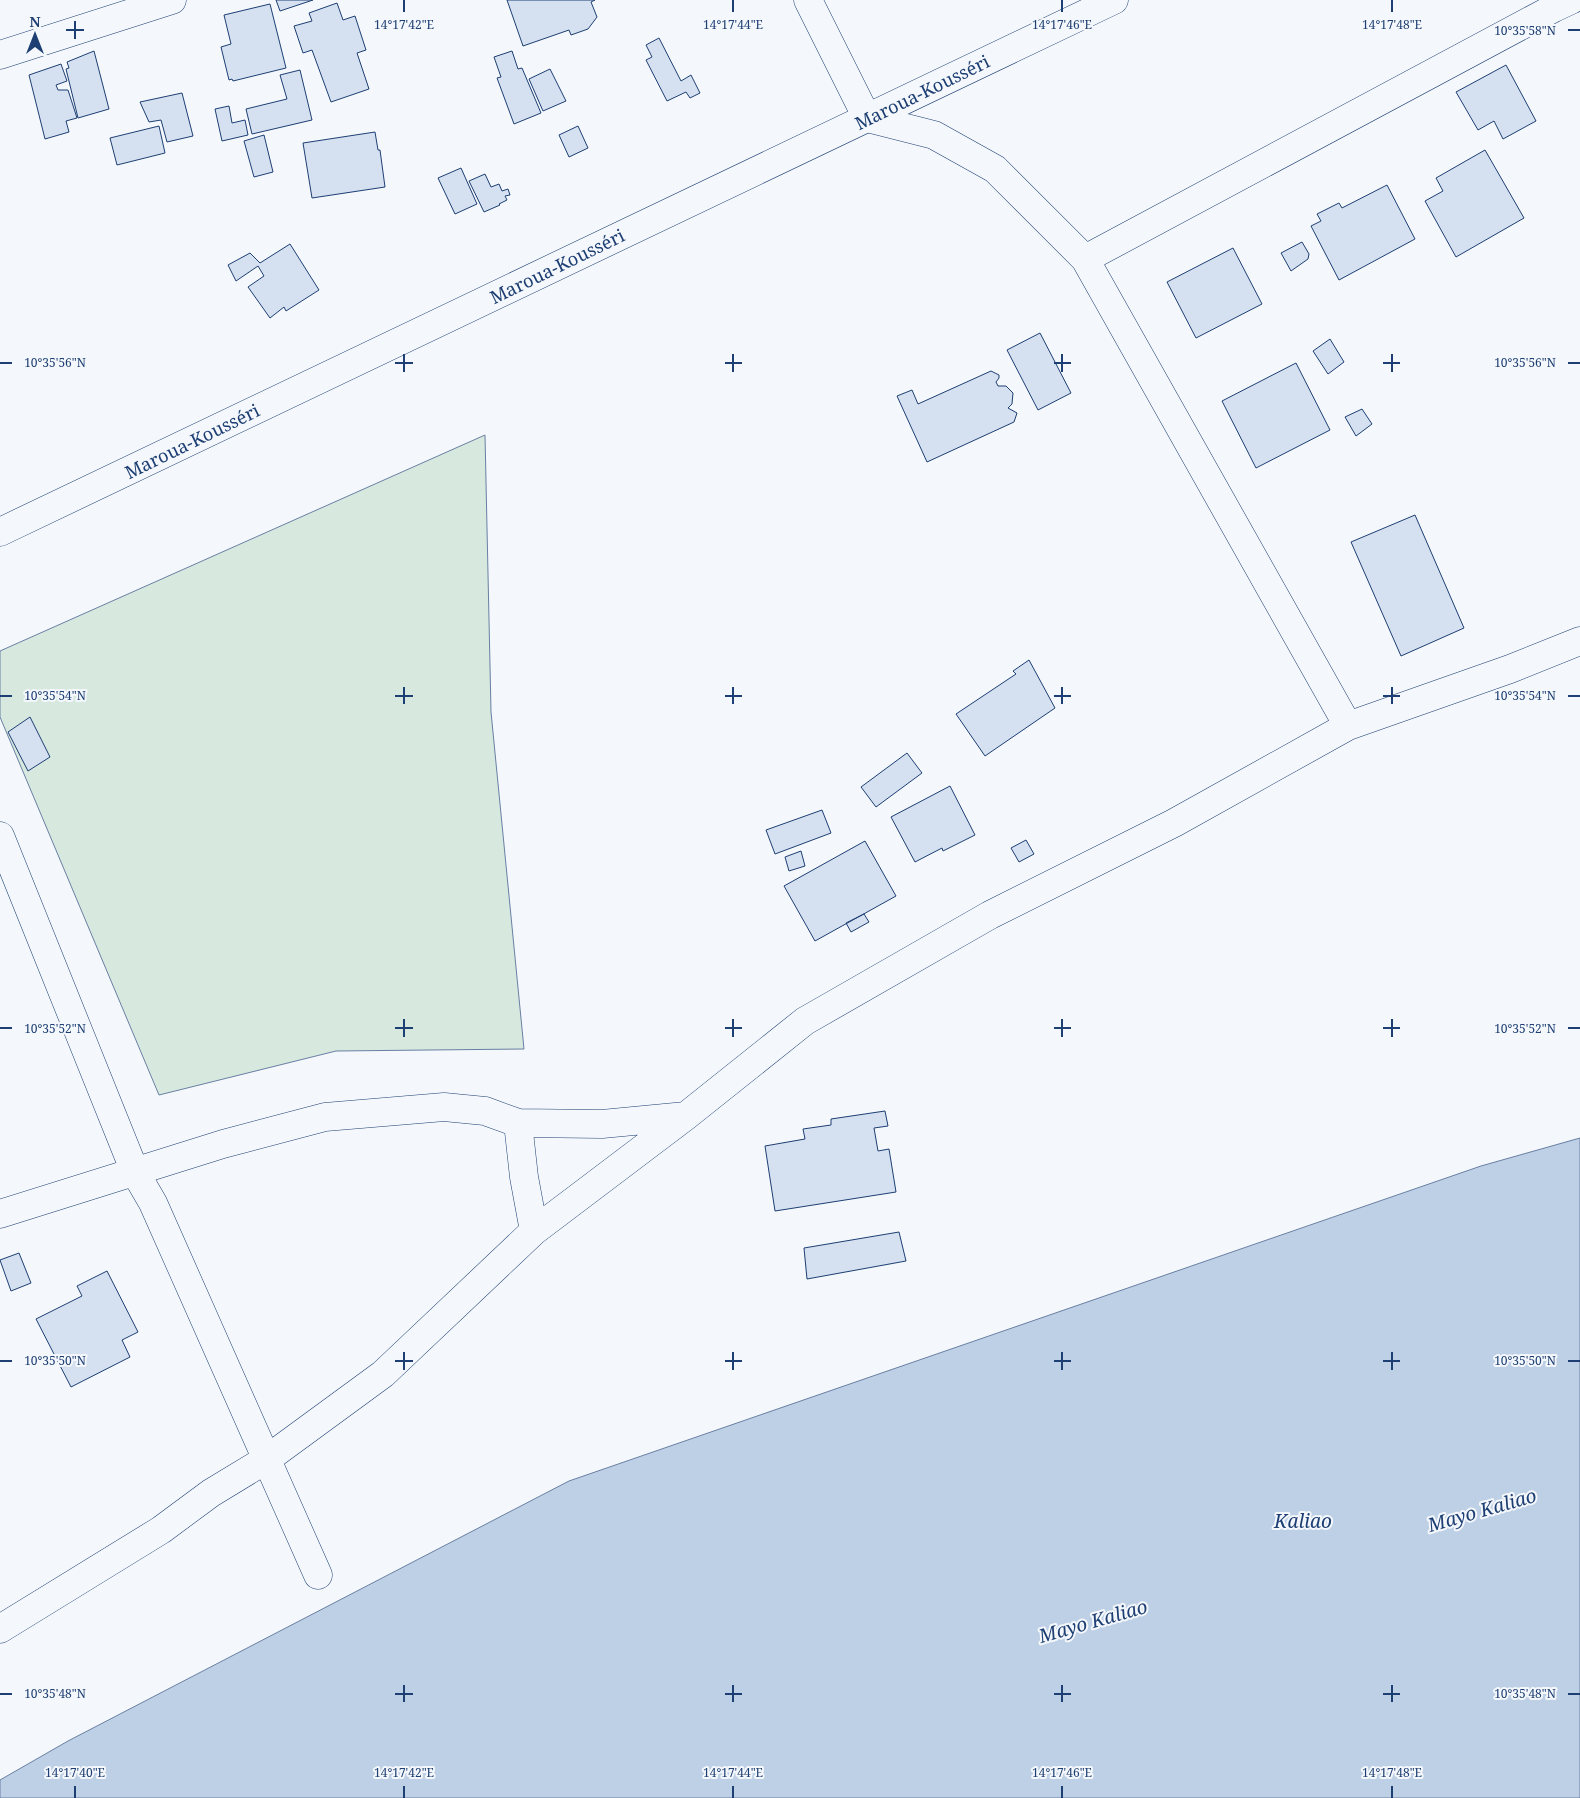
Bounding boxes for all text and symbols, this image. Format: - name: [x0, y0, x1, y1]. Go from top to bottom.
- north arrow: [10, 10, 60, 60]
- text: N: [29, 12, 41, 31]
- text: 14°17'42"E: [374, 16, 434, 33]
- text: 14°17'44"E: [703, 16, 763, 33]
- text: 14°17'46"E: [1032, 16, 1092, 33]
- text: 14°17'48"E: [1362, 16, 1422, 33]
- text: 10°35'58"N: [1494, 22, 1556, 39]
- street label: Maroua-Kousséri: [851, 49, 994, 135]
- street label: Maroua-Kousséri: [486, 223, 629, 309]
- text: 10°35'56"N: [24, 354, 86, 371]
- text: 10°35'56"N: [1494, 354, 1556, 371]
- street label: Maroua-Kousséri: [121, 398, 264, 484]
- text: 10°35'54"N: [24, 687, 86, 704]
- text: 10°35'54"N: [1494, 687, 1556, 704]
- text: 10°35'52"N: [24, 1020, 86, 1037]
- text: 10°35'52"N: [1494, 1020, 1556, 1037]
- text: 10°35'50"N: [24, 1352, 86, 1369]
- text: 10°35'50"N: [1494, 1352, 1556, 1369]
- water label: Mayo Kaliao: [1424, 1482, 1540, 1538]
- water label: Kaliao: [1273, 1508, 1332, 1534]
- water label: Mayo Kaliao: [1035, 1593, 1151, 1649]
- text: 10°35'48"N: [24, 1685, 86, 1702]
- text: 10°35'48"N: [1494, 1685, 1556, 1702]
- text: 14°17'40"E: [45, 1764, 105, 1781]
- text: 14°17'42"E: [374, 1764, 434, 1781]
- text: 14°17'44"E: [703, 1764, 763, 1781]
- text: 14°17'46"E: [1032, 1764, 1092, 1781]
- text: 14°17'48"E: [1362, 1764, 1422, 1781]

